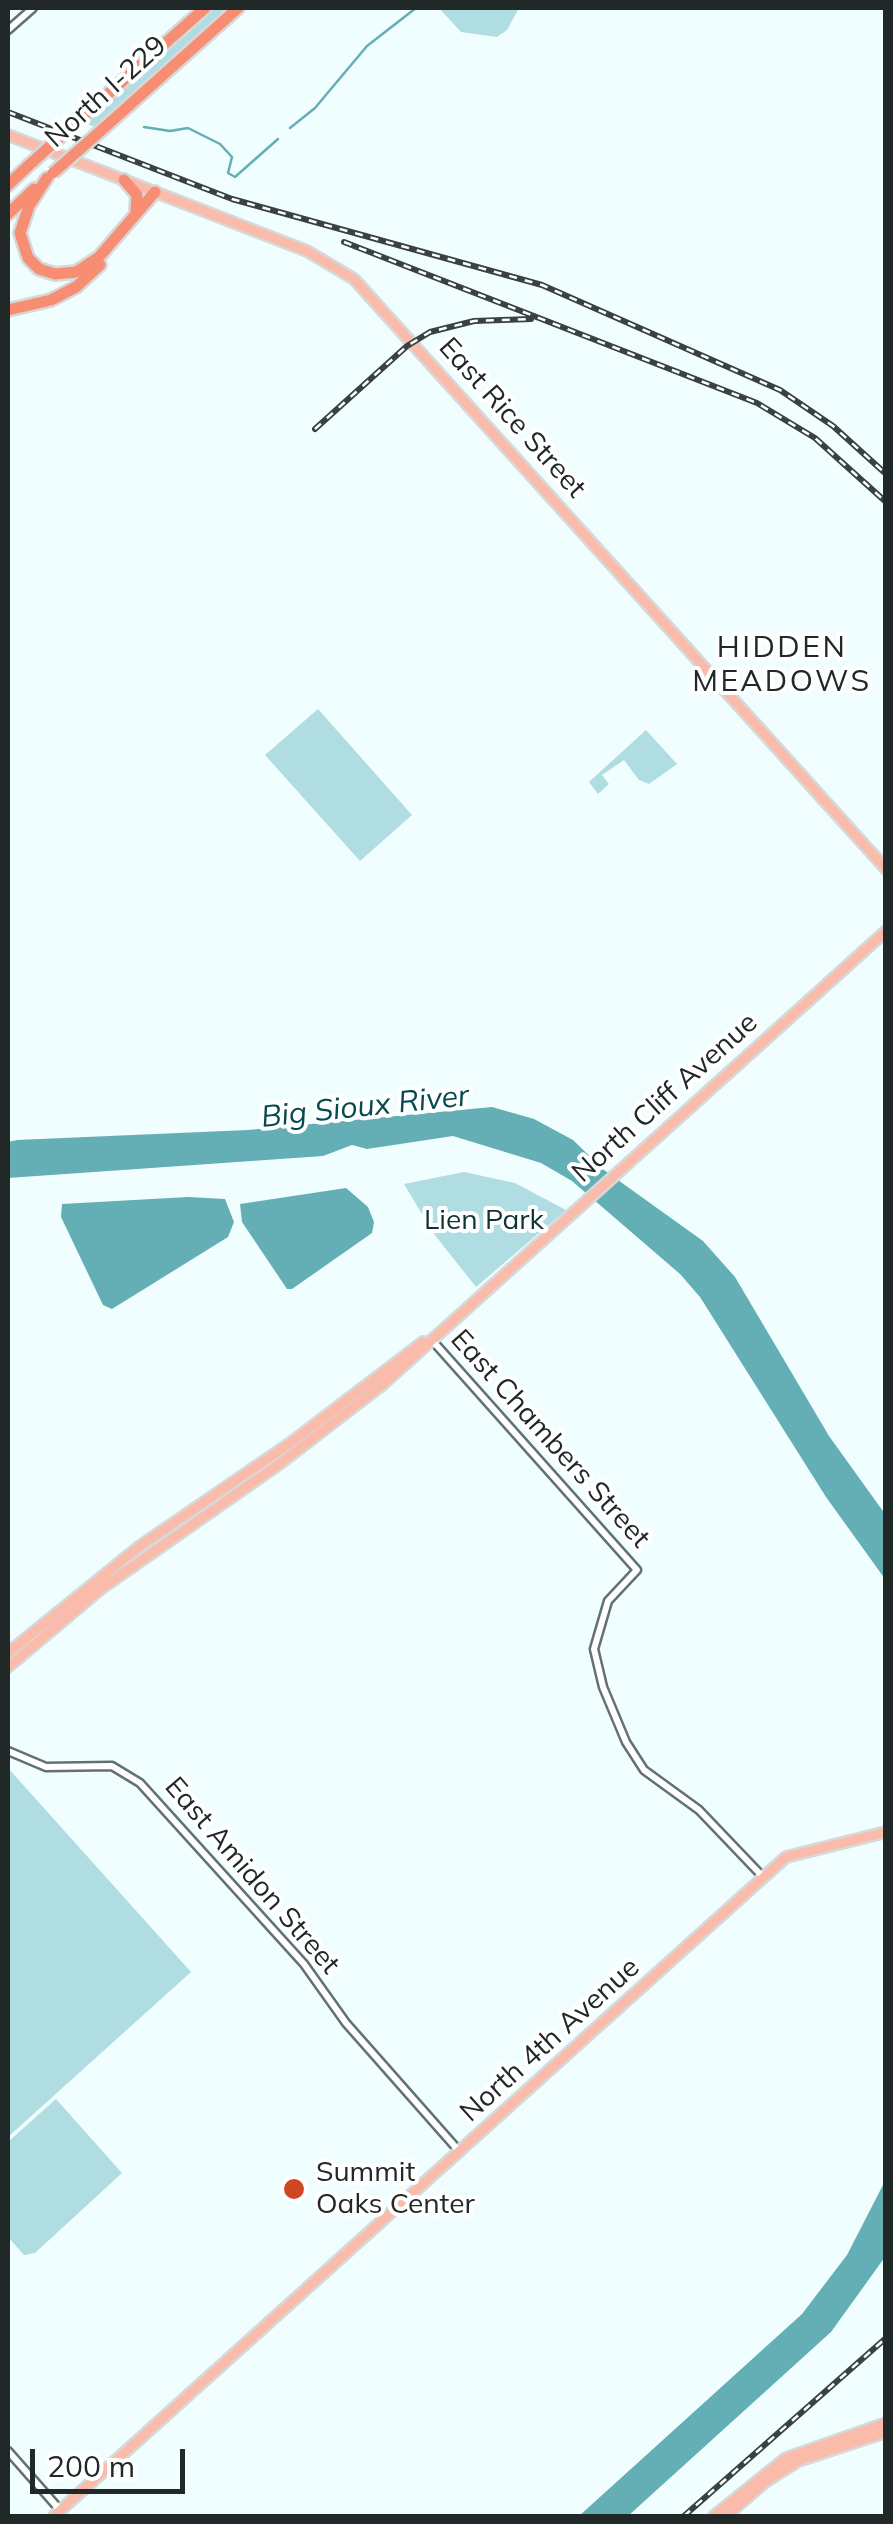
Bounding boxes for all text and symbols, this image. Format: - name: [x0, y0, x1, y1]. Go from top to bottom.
- street label: North I-229: [39, 29, 173, 155]
- street label: East Rice Street: [431, 331, 593, 505]
- district label: HIDDEN MEADOWS: [692, 630, 872, 700]
- street label: North Cliff Avenue: [566, 1006, 764, 1190]
- water label: Big Sioux River: [259, 1078, 471, 1136]
- park label: Lien Park: [424, 1204, 544, 1238]
- street label: East Chambers Street: [443, 1323, 657, 1555]
- street label: East Amidon Street: [157, 1771, 347, 1981]
- street label: North 4th Avenue: [454, 1951, 646, 2129]
- place label: Summit Oaks Center: [316, 2156, 475, 2222]
- marker: Summit Oaks Center: [281, 2176, 307, 2202]
- scale bar: [35, 2429, 190, 2491]
- text: 200 m: [47, 2447, 135, 2485]

